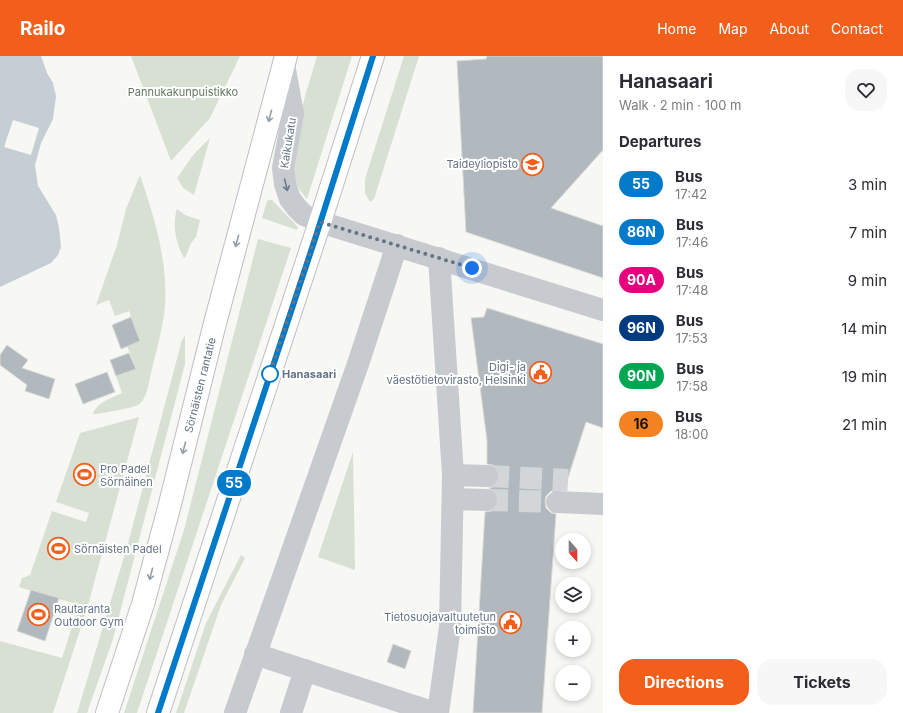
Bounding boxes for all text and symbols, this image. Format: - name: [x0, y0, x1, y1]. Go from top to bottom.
- text: Railo: [20, 17, 65, 40]
- text: Home: [657, 20, 696, 37]
- text: Map: [718, 20, 748, 37]
- text: About: [770, 20, 809, 37]
- text: Contact: [831, 20, 883, 37]
- button: heart: [845, 69, 887, 111]
- text: Hanasaari: [619, 70, 713, 93]
- park label: Pannukakunpuistikko: [128, 85, 239, 99]
- text: Walk · 2 min · 100 m: [619, 97, 741, 113]
- one-way arrow: [266, 109, 274, 122]
- street label: Kaikukatu: [277, 117, 299, 169]
- text: Departures: [619, 132, 701, 151]
- school or university icon: Taideyliopisto: [520, 151, 546, 177]
- place label: Taideyliopisto: [446, 157, 518, 171]
- text: Bus: [675, 167, 703, 186]
- text: 55: [632, 175, 650, 192]
- text: 3 min: [848, 175, 887, 194]
- one-way arrow: [282, 178, 290, 191]
- text: 17:42: [675, 186, 707, 202]
- text: Bus: [676, 215, 704, 234]
- text: 86N: [627, 223, 656, 240]
- text: 7 min: [849, 223, 887, 242]
- one-way arrow: [233, 234, 240, 247]
- text: 17:46: [676, 234, 708, 250]
- your location: [462, 258, 482, 278]
- text: Bus: [676, 263, 704, 282]
- text: 90A: [627, 271, 656, 288]
- text: 9 min: [848, 271, 887, 290]
- text: 17:48: [676, 282, 708, 298]
- text: Bus: [676, 311, 704, 330]
- text: 96N: [627, 319, 656, 336]
- text: 14 min: [841, 319, 887, 338]
- text: 17:53: [676, 330, 708, 346]
- street label: Sörnäisten rantatie: [181, 336, 219, 434]
- text: Bus: [676, 359, 704, 378]
- place label: Digi- ja väestötietovirasto, Helsinki: [387, 360, 526, 387]
- public building icon: Digi- ja väestötietovirasto, Helsinki: [528, 360, 554, 386]
- marker: Hanasaari: [261, 365, 279, 383]
- place label: Hanasaari: [282, 367, 336, 381]
- text: 90N: [627, 367, 656, 384]
- text: 19 min: [842, 367, 887, 386]
- text: 17:58: [676, 378, 708, 394]
- text: Bus: [675, 407, 703, 426]
- text: 16: [633, 415, 649, 432]
- text: 21 min: [842, 415, 887, 434]
- text: 18:00: [675, 426, 708, 442]
- one-way arrow: [180, 442, 187, 455]
- sports icon: Pro Padel Sörnäinen: [71, 462, 97, 488]
- place label: Pro Padel Sörnäinen: [100, 462, 153, 489]
- line badge: 55: [216, 470, 252, 496]
- text: 55: [225, 474, 243, 491]
- north arrow: [555, 533, 591, 569]
- map controls: [555, 533, 591, 701]
- sports icon: Sörnäisten Padel: [45, 536, 71, 562]
- place label: Sörnäisten Padel: [74, 542, 162, 556]
- one-way arrow: [147, 567, 154, 580]
- button: layers: [555, 577, 591, 613]
- sports icon: Rautaranta Outdoor Gym: [25, 602, 51, 628]
- place label: Rautaranta Outdoor Gym: [54, 602, 124, 629]
- place label: Tietosuojavaltuutetun toimisto: [384, 610, 496, 637]
- public building icon: Tietosuojavaltuutetun toimisto: [498, 610, 524, 636]
- button: +: [555, 621, 591, 657]
- button: Directions: [619, 659, 749, 705]
- button: Tickets: [757, 659, 887, 705]
- button: −: [555, 665, 591, 701]

